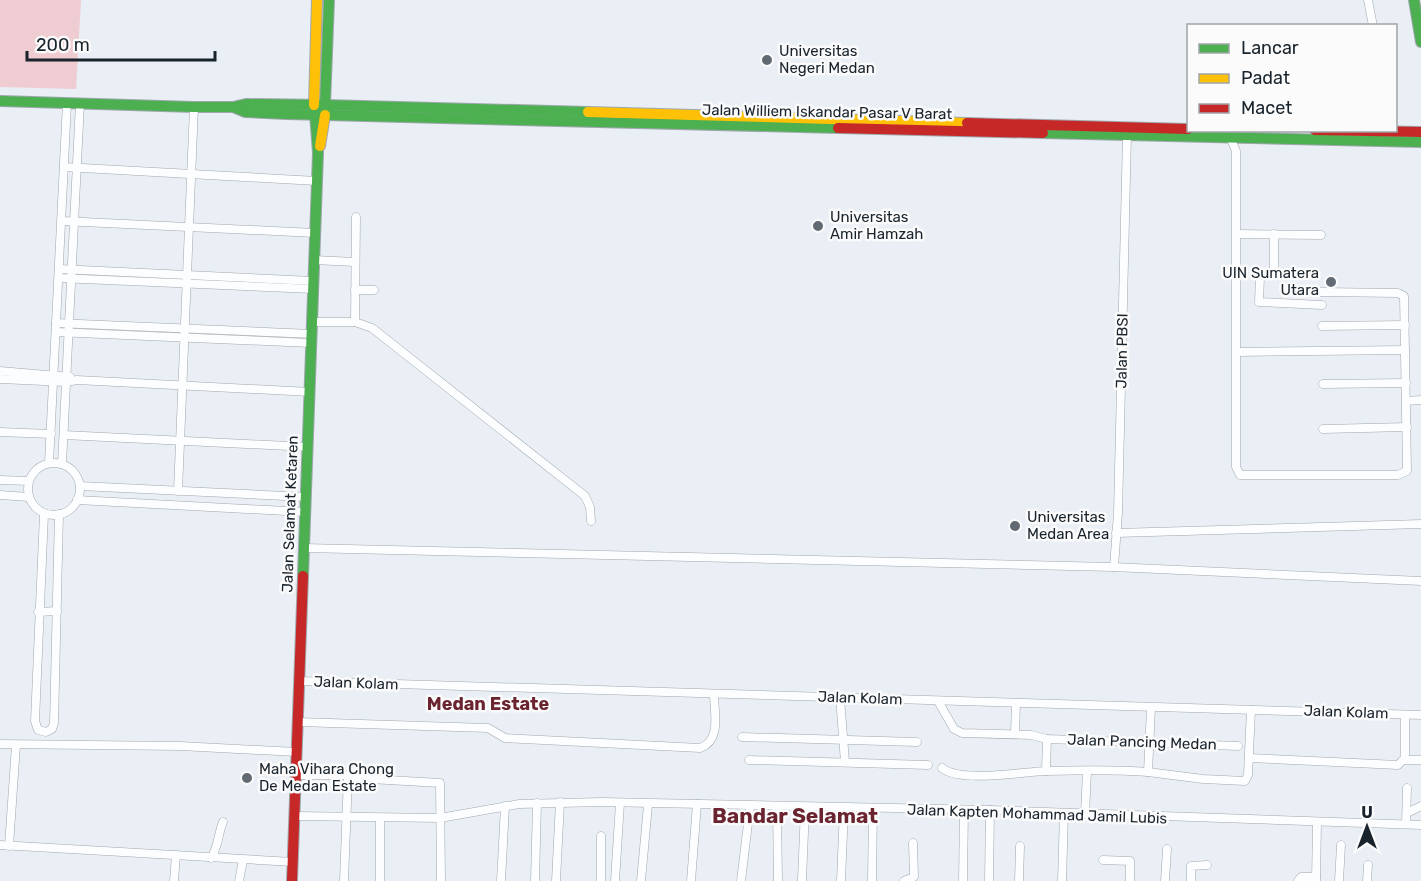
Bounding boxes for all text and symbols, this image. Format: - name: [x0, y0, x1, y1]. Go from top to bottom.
- scale bar: [27, 24, 214, 62]
- legend: [1187, 24, 1397, 132]
- text: 200 m: [36, 34, 90, 56]
- text: Lancar: [1241, 37, 1299, 59]
- place label: Universitas Negeri Medan: [779, 42, 875, 77]
- marker: Universitas Negeri Medan: [760, 53, 774, 67]
- text: Padat: [1241, 67, 1290, 89]
- text: Macet: [1241, 97, 1292, 119]
- street label: Jalan Williem Iskandar Pasar V Barat: [702, 101, 952, 123]
- place label: Universitas Amir Hamzah: [830, 208, 923, 243]
- marker: Universitas Amir Hamzah: [811, 219, 825, 233]
- place label: UIN Sumatera Utara: [1222, 264, 1319, 299]
- marker: UIN Sumatera Utara: [1324, 275, 1338, 289]
- street label: Jalan PBSI: [1112, 313, 1132, 389]
- street label: Jalan Selamat Ketaren: [278, 435, 302, 593]
- place label: Universitas Medan Area: [1027, 508, 1109, 543]
- marker: Universitas Medan Area: [1008, 519, 1022, 533]
- street label: Jalan Kolam: [313, 673, 399, 693]
- street label: Jalan Kolam: [817, 688, 903, 708]
- district label: Medan Estate: [427, 693, 550, 715]
- street label: Jalan Kolam: [1303, 702, 1389, 722]
- street label: Jalan Pancing Medan: [1067, 730, 1217, 754]
- place label: Maha Vihara Chong De Medan Estate: [259, 760, 394, 795]
- marker: Maha Vihara Chong De Medan Estate: [240, 771, 254, 785]
- north arrow: [1337, 797, 1397, 857]
- street label: Jalan Kapten Mohammad Jamil Lubis: [907, 800, 1168, 828]
- district label: Bandar Selamat: [712, 803, 878, 828]
- text: U: [1361, 803, 1373, 822]

